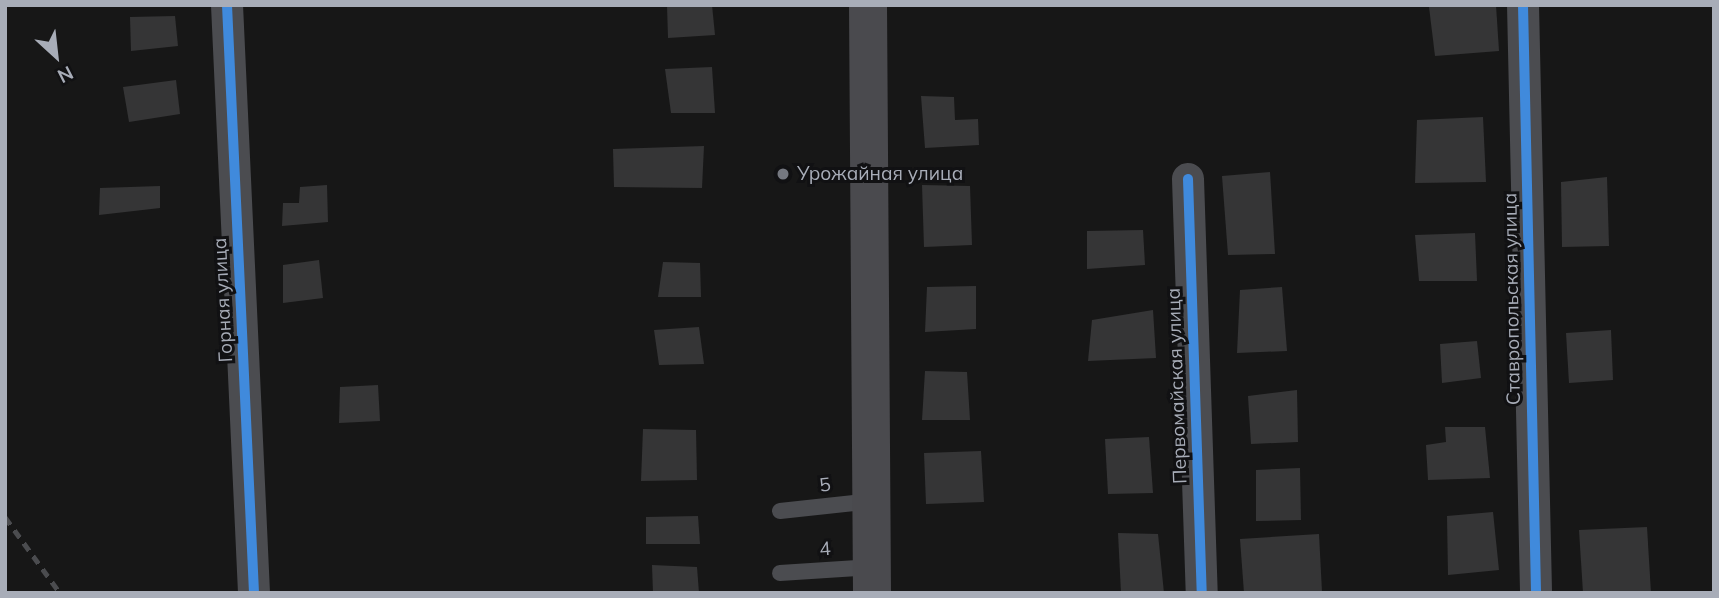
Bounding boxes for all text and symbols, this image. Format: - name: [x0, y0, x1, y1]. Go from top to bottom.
- north arrow: [21, 21, 91, 91]
- text: N: [54, 61, 77, 89]
- place label: Урожайная улица: [797, 163, 963, 185]
- marker: Урожайная улица: [775, 166, 791, 182]
- street label: Ставропольская улица: [1499, 193, 1525, 405]
- street label: Горная улица: [208, 237, 238, 363]
- street label: Первомайская улица: [1162, 288, 1192, 484]
- street label: 5: [818, 473, 832, 497]
- street label: 4: [819, 537, 831, 561]

